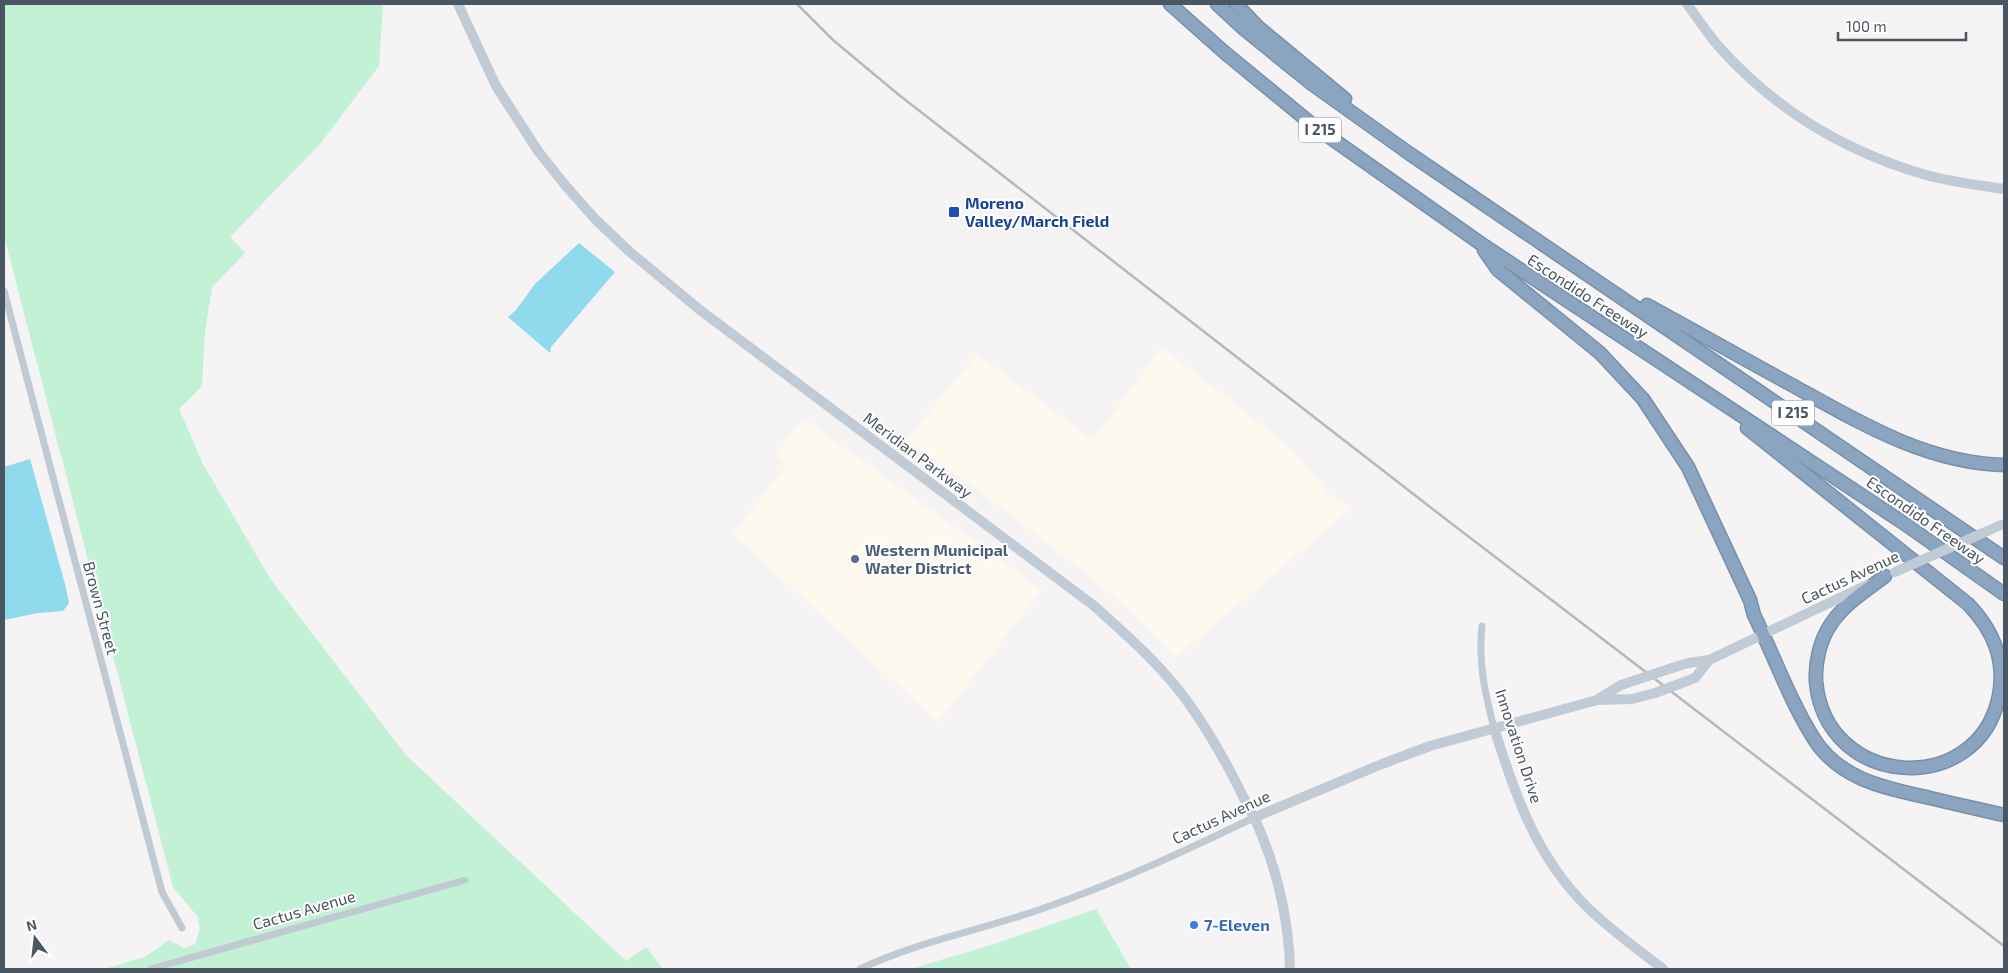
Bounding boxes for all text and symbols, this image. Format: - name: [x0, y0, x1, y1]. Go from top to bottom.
- scale bar: [1838, 10, 1966, 42]
- text: 100 m: [1846, 17, 1887, 35]
- road number: I 215: [1299, 118, 1341, 142]
- place label: Moreno Valley/March Field: [965, 193, 1109, 231]
- marker: Moreno Valley/March Field: [947, 205, 961, 219]
- street label: Escondido Freeway: [1524, 249, 1653, 342]
- road number: I 215: [1772, 400, 1814, 426]
- street label: Meridian Parkway: [860, 408, 977, 502]
- street label: Escondido Freeway: [1863, 472, 1990, 568]
- place label: Western Municipal Water District: [865, 540, 1009, 577]
- street label: Cactus Avenue: [1798, 546, 1902, 608]
- marker: Western Municipal Water District: [849, 553, 861, 565]
- street label: Brown Street: [80, 559, 123, 657]
- street label: Innovation Drive: [1492, 686, 1547, 805]
- street label: Cactus Avenue: [1169, 786, 1273, 848]
- street label: Cactus Avenue: [250, 886, 357, 933]
- north arrow: [10, 913, 60, 963]
- text: N: [24, 915, 39, 934]
- place label: 7-Eleven: [1204, 915, 1270, 934]
- marker: 7-Eleven: [1188, 919, 1200, 931]

